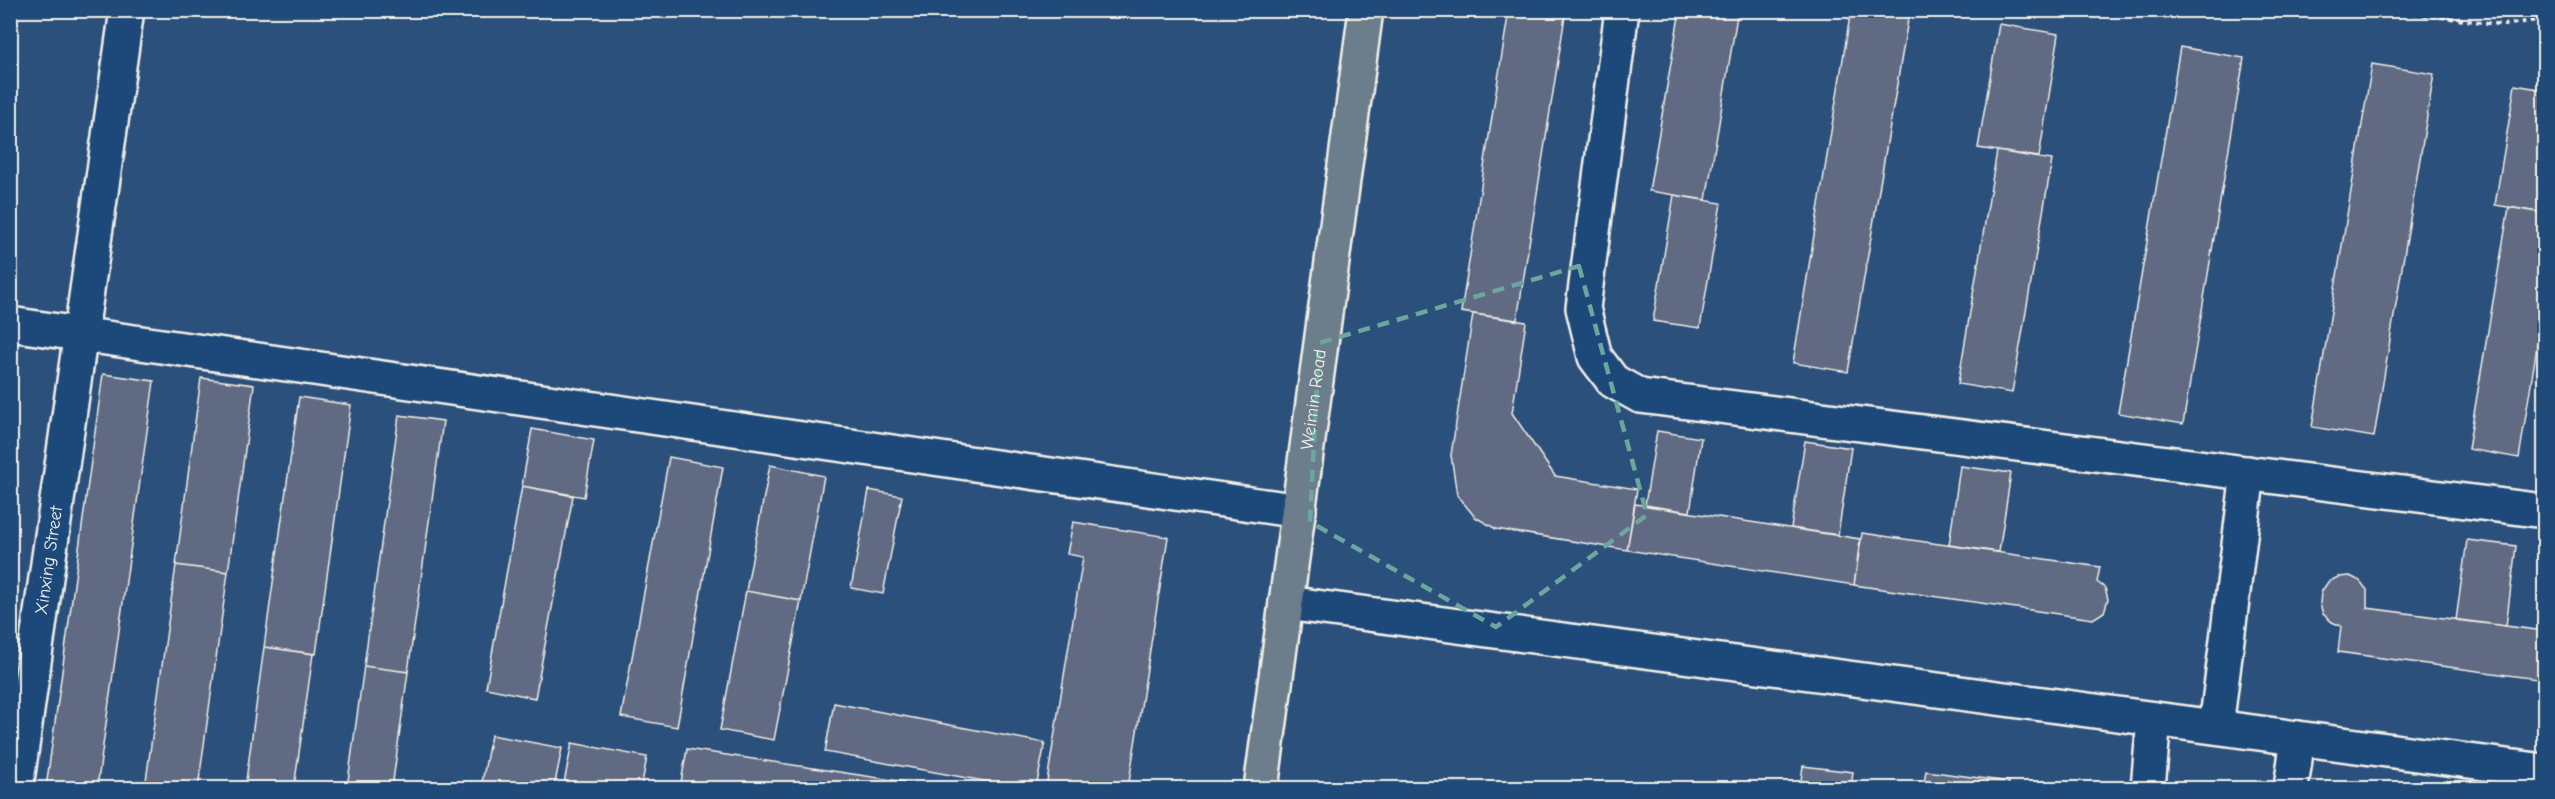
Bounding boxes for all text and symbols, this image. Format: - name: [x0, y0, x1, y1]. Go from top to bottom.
- street label: Weimin Road: [1297, 348, 1331, 451]
- street label: Xinxing Street: [31, 504, 67, 616]

